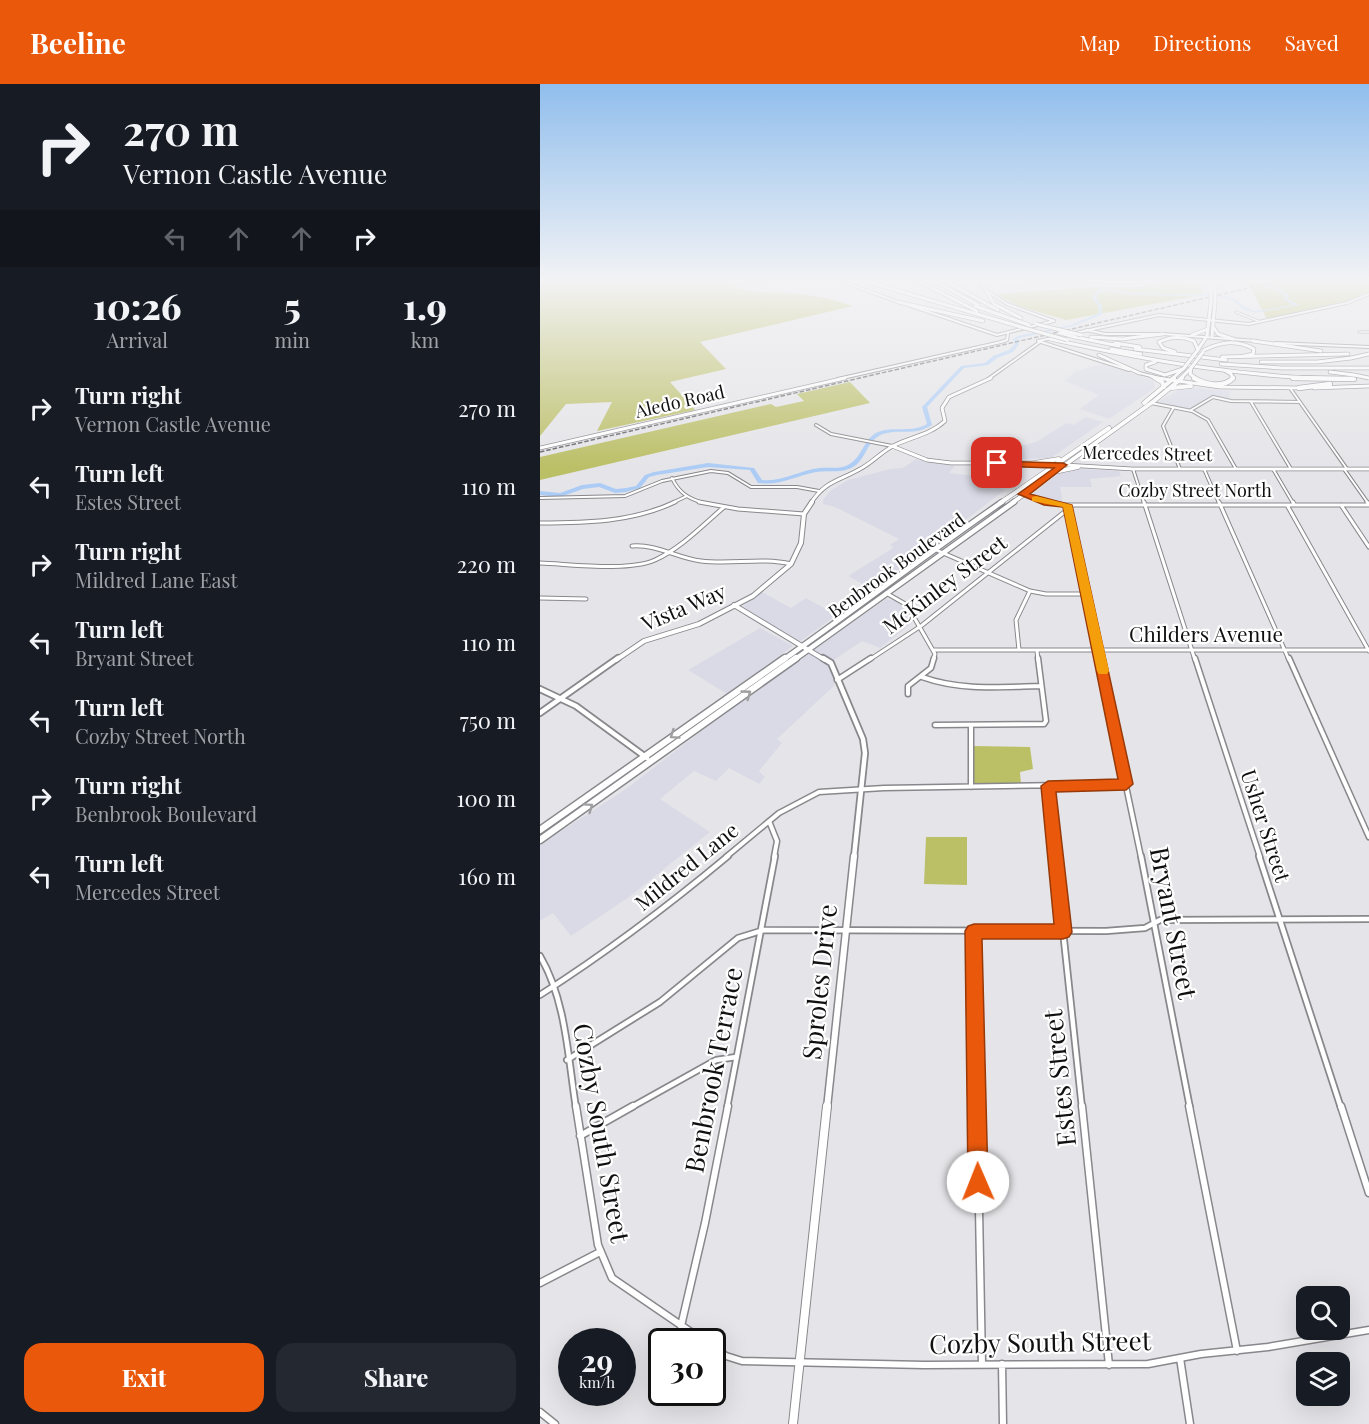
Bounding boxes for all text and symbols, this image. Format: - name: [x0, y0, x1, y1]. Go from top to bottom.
- text: Beeline: [30, 24, 126, 61]
- text: Map: [1079, 28, 1120, 56]
- text: Directions: [1153, 28, 1251, 56]
- text: Saved: [1284, 28, 1339, 56]
- text: 270 m: [123, 101, 239, 157]
- icon: right: [24, 108, 102, 186]
- text: Vernon Castle Avenue: [123, 155, 388, 191]
- icon: left: [159, 222, 192, 255]
- icon: ahead: [222, 222, 255, 255]
- icon: ahead: [285, 222, 318, 255]
- icon: right: [348, 222, 381, 255]
- text: 10:26: [93, 281, 182, 329]
- text: 5: [284, 281, 301, 329]
- text: 1.9: [403, 281, 447, 329]
- text: Arrival: [106, 326, 168, 353]
- text: min: [275, 326, 310, 353]
- text: km: [411, 326, 439, 353]
- street label: Aledo Road: [632, 379, 727, 423]
- text: Turn right: [75, 380, 181, 410]
- icon: right: [24, 392, 57, 425]
- text: 270 m: [458, 393, 516, 423]
- text: Vernon Castle Avenue: [75, 410, 271, 437]
- pin: [971, 437, 1022, 488]
- street label: Mercedes Street: [1082, 440, 1213, 466]
- icon: arrive: [980, 446, 1013, 479]
- text: Turn left: [75, 458, 164, 488]
- icon: left: [24, 470, 57, 503]
- text: 110 m: [462, 471, 516, 501]
- street label: Cozby Street North: [1118, 478, 1272, 502]
- text: Estes Street: [75, 488, 181, 515]
- street label: Benbrook Boulevard: [823, 507, 970, 623]
- street label: McKinley Street: [876, 527, 1012, 639]
- text: Turn right: [75, 536, 181, 566]
- icon: right: [24, 548, 57, 581]
- text: 220 m: [457, 549, 516, 579]
- text: Mildred Lane East: [75, 566, 238, 593]
- street label: Vista Way: [636, 576, 730, 637]
- text: Turn left: [75, 614, 164, 644]
- street label: Childers Avenue: [1129, 619, 1283, 647]
- icon: left: [24, 626, 57, 659]
- text: 110 m: [462, 627, 516, 657]
- text: Bryant Street: [75, 644, 194, 671]
- one-way arrow: [741, 690, 752, 701]
- text: Turn left: [75, 692, 164, 722]
- icon: left: [24, 704, 57, 737]
- text: 750 m: [460, 705, 516, 735]
- text: Cozby Street North: [75, 722, 246, 749]
- one-way arrow: [670, 728, 681, 739]
- street label: Usher Street: [1236, 766, 1298, 886]
- text: Turn right: [75, 770, 181, 800]
- icon: right: [24, 782, 57, 815]
- text: 100 m: [456, 783, 516, 813]
- text: Benbrook Boulevard: [75, 800, 257, 827]
- one-way arrow: [582, 803, 593, 814]
- street label: Mildred Lane: [628, 815, 743, 916]
- street label: Bryant Street: [1143, 844, 1207, 1002]
- text: Turn left: [75, 848, 164, 878]
- icon: left: [24, 860, 57, 893]
- text: 160 m: [458, 861, 516, 891]
- text: Mercedes Street: [75, 878, 220, 905]
- street label: Sproles Drive: [793, 902, 844, 1061]
- street label: Benbrook Terrace: [675, 964, 750, 1175]
- street label: Estes Street: [1034, 1007, 1083, 1148]
- street label: Cozby South Street: [566, 1020, 639, 1246]
- position arrow: [946, 1150, 1010, 1214]
- map controls: [1296, 1286, 1350, 1406]
- button: search: [1296, 1286, 1350, 1340]
- street label: Cozby South Street: [929, 1322, 1152, 1361]
- speed limit sign: 30: [648, 1328, 726, 1406]
- text: 29: [581, 1340, 613, 1380]
- button: Exit: [24, 1343, 264, 1412]
- button: Share: [276, 1343, 516, 1412]
- button: layers: [1296, 1352, 1350, 1406]
- text: km/h: [579, 1372, 615, 1392]

